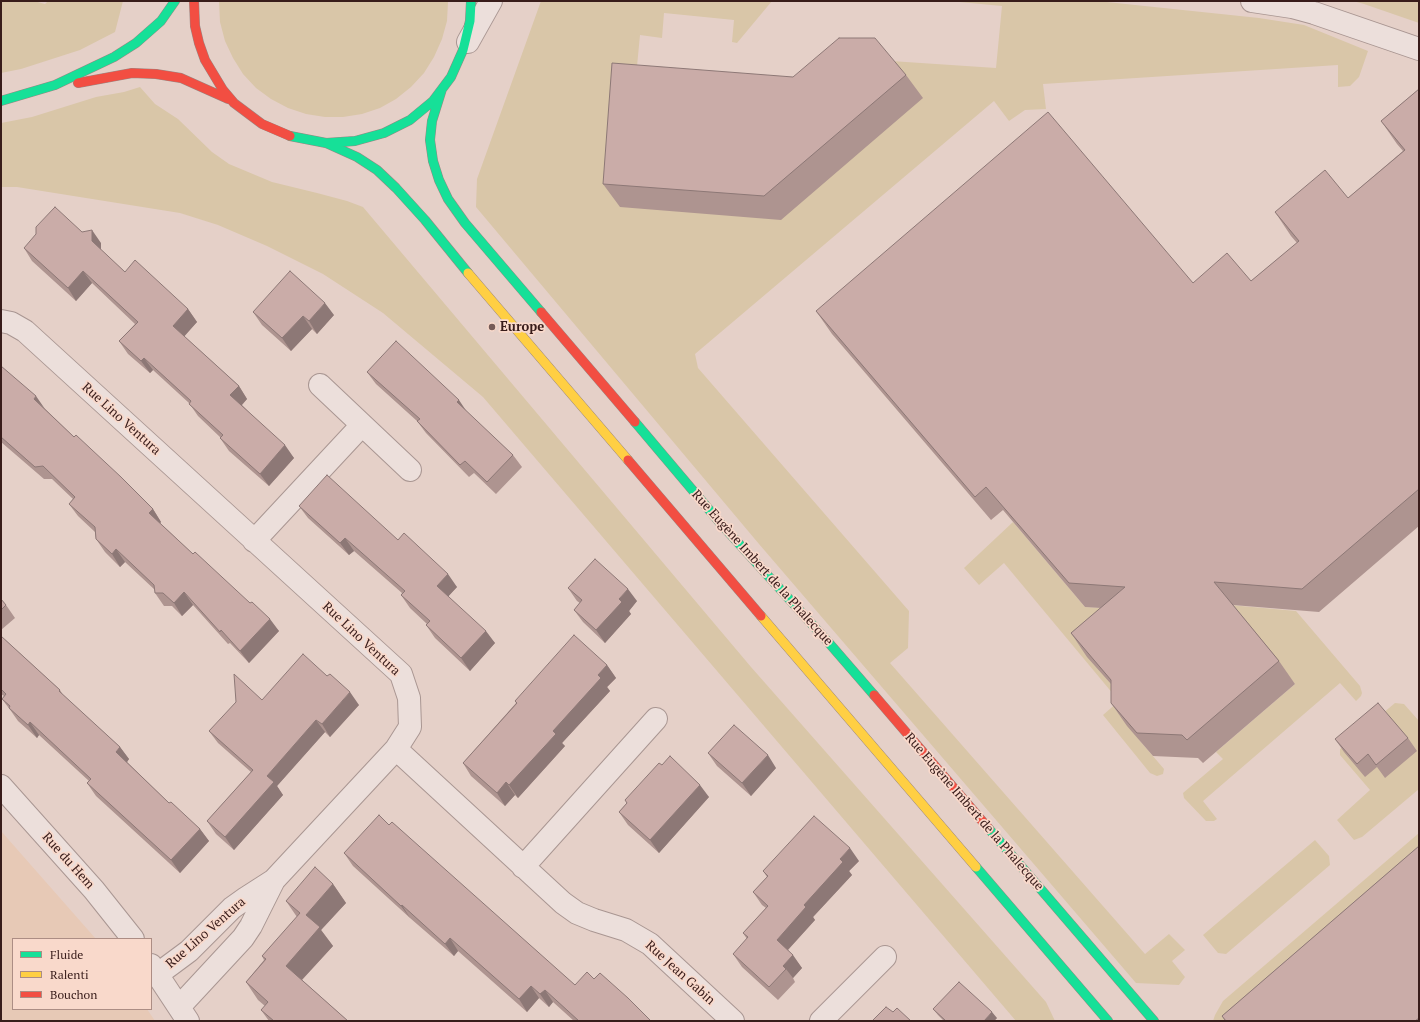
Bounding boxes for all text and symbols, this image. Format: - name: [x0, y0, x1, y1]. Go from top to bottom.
- place label: Europe: [500, 319, 544, 335]
- marker: Europe: [487, 322, 497, 332]
- street label: Rue Lino Ventura: [78, 380, 164, 458]
- street label: Rue Eugène Imbert de la Phalecque: [688, 487, 836, 649]
- street label: Rue Lino Ventura: [319, 599, 403, 679]
- street label: Rue Eugène Imbert de la Phalecque: [901, 730, 1047, 894]
- street label: Rue du Hem: [39, 830, 97, 892]
- street label: Rue Lino Ventura: [163, 894, 249, 972]
- legend: [12, 938, 152, 1010]
- street label: Rue Jean Gabin: [642, 938, 718, 1008]
- text: Fluide: [50, 947, 83, 962]
- text: Ralenti: [50, 967, 89, 982]
- text: Bouchon: [50, 987, 97, 1002]

